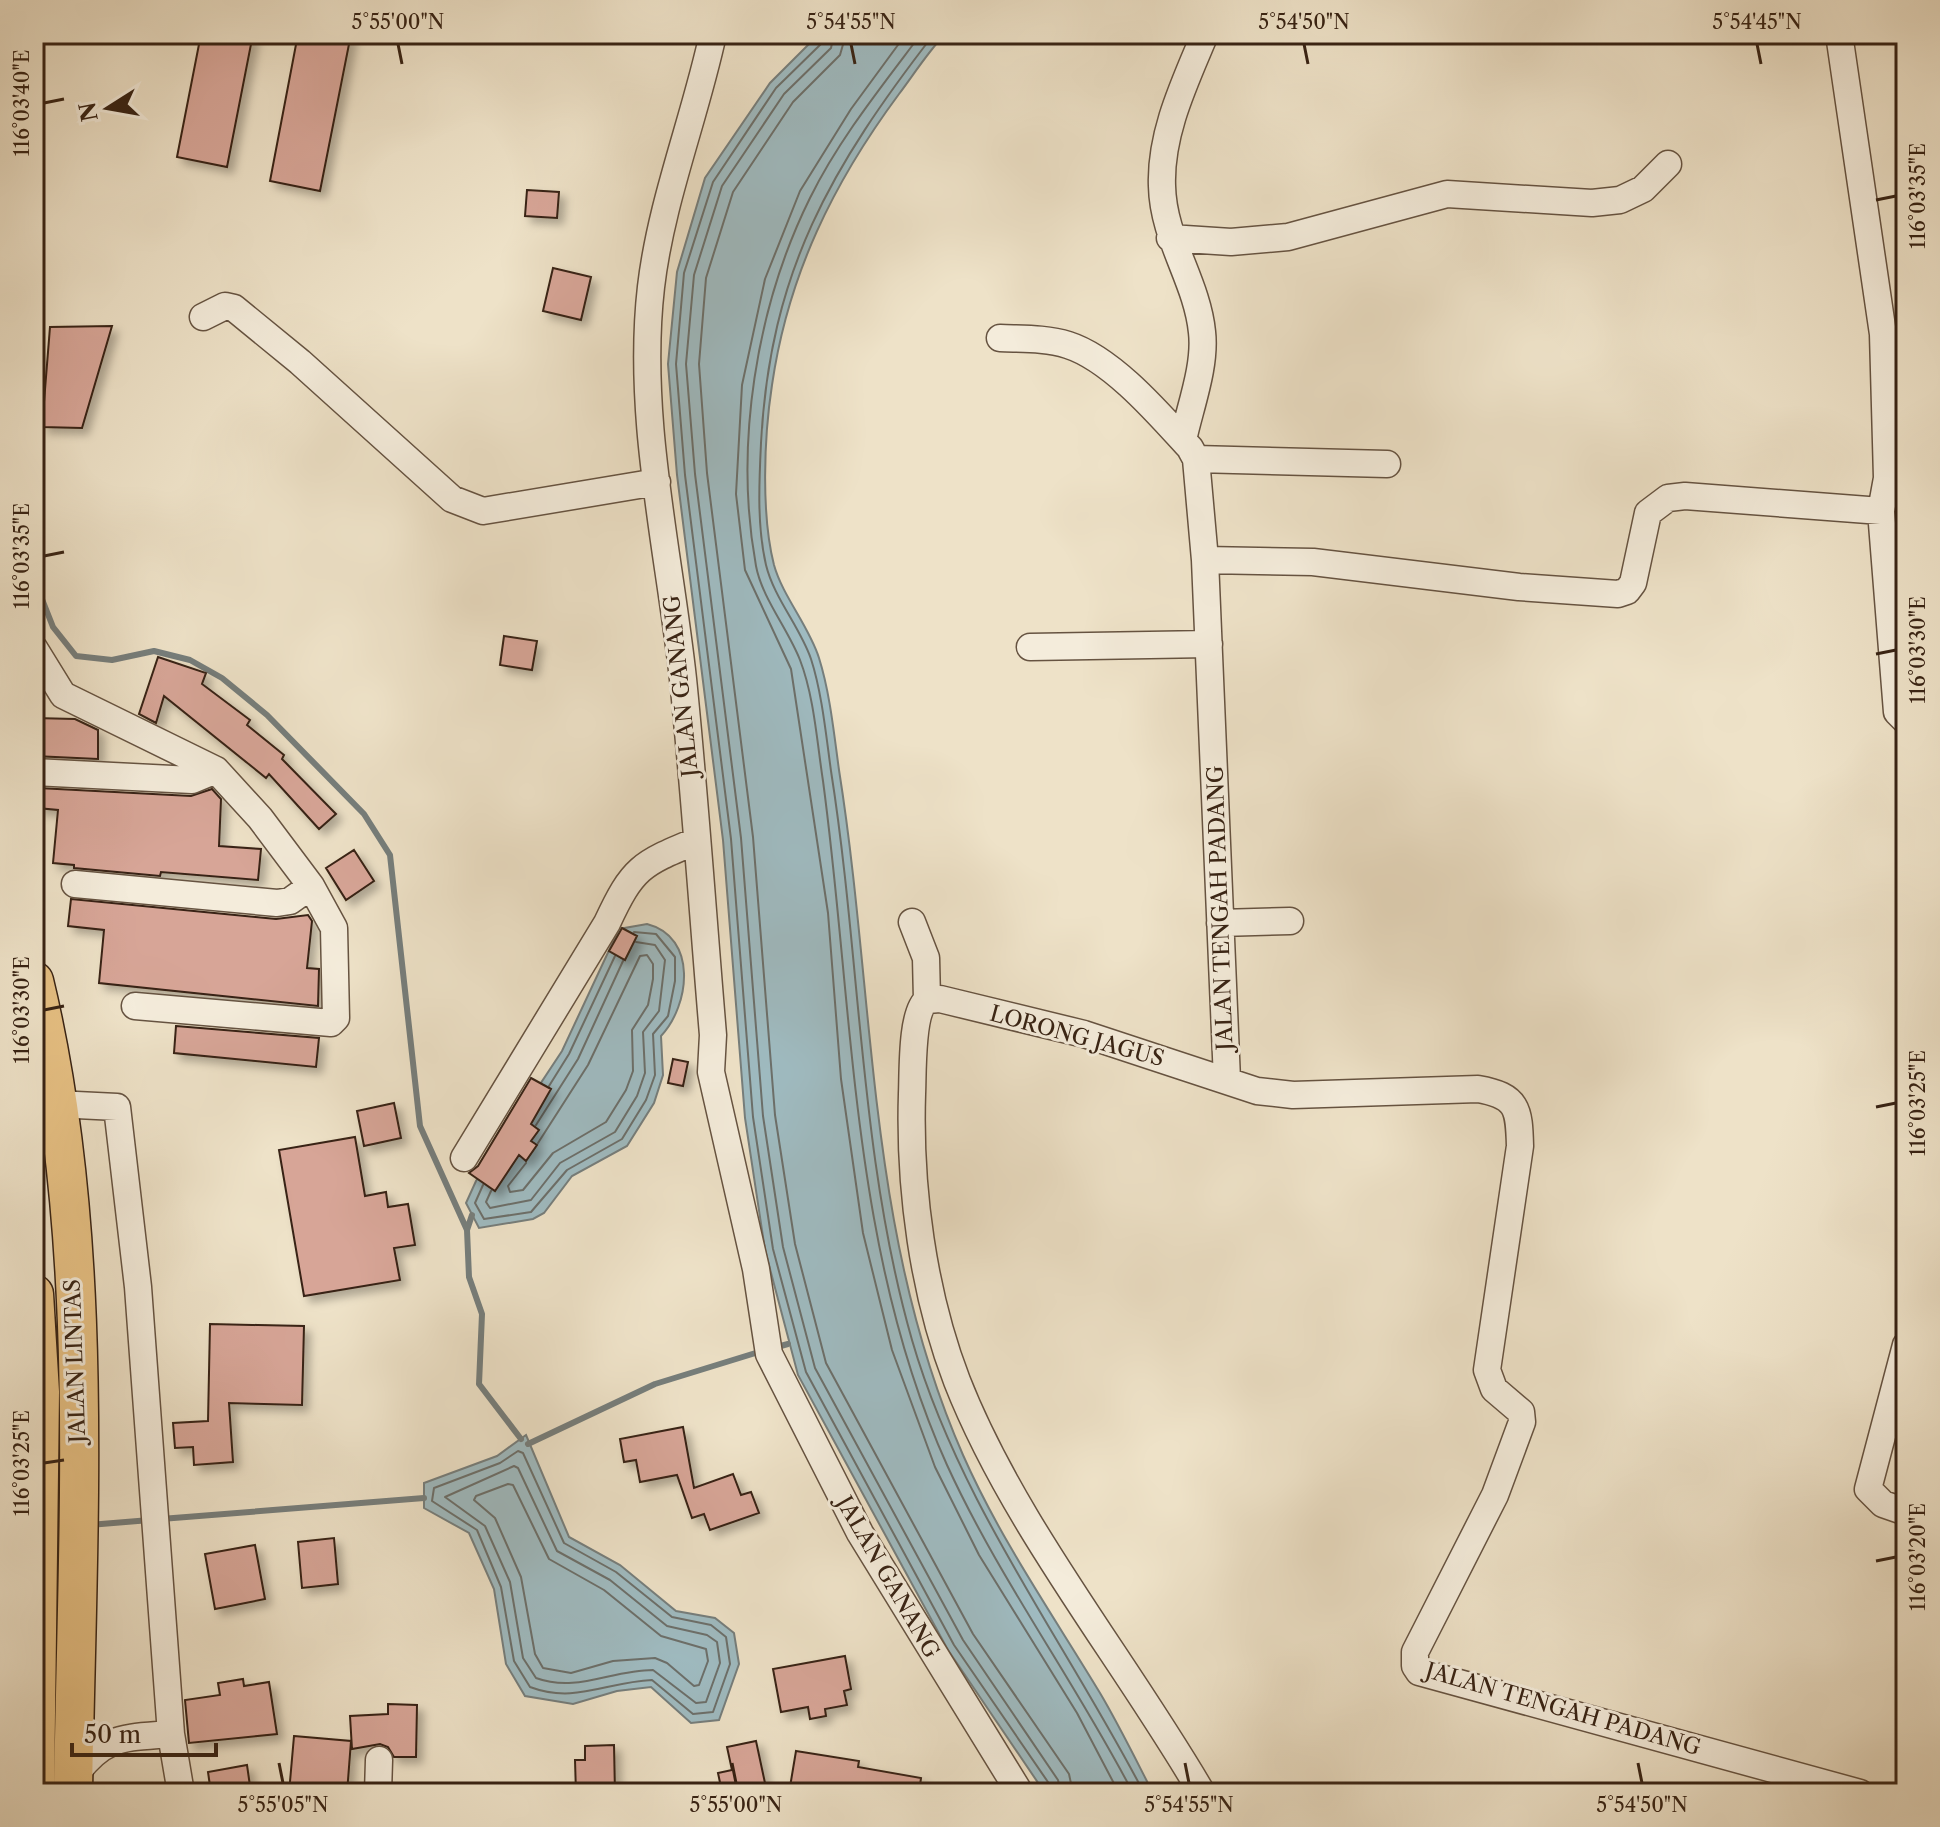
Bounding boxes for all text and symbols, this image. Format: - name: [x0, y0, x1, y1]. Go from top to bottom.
- text: 5°55'00"N: [352, 10, 444, 34]
- text: 5°54'55"N: [806, 10, 896, 34]
- text: 5°54'50"N: [1258, 10, 1350, 34]
- text: 5°54'45"N: [1712, 10, 1802, 34]
- text: 116°03'40"E: [10, 49, 34, 157]
- north arrow: [68, 68, 148, 148]
- text: N: [74, 100, 104, 124]
- text: 116°03'35"E: [1906, 143, 1930, 249]
- text: 116°03'35"E: [10, 503, 34, 609]
- street label: JALAN GANANG: [658, 593, 704, 781]
- text: 116°03'30"E: [1906, 596, 1930, 704]
- street label: JALAN TENGAH PADANG: [1202, 765, 1239, 1054]
- text: 116°03'30"E: [10, 956, 34, 1064]
- street label: LORONG JAGUS: [987, 1000, 1167, 1072]
- text: 116°03'25"E: [1906, 1050, 1930, 1156]
- street label: JALAN LINTAS: [59, 1279, 91, 1446]
- text: 116°03'25"E: [10, 1410, 34, 1516]
- street label: JALAN GANANG: [829, 1489, 945, 1663]
- text: 116°03'20"E: [1906, 1503, 1930, 1611]
- street label: JALAN TENGAH PADANG: [1419, 1656, 1704, 1761]
- scale bar: [72, 1707, 216, 1757]
- text: 50 m: [84, 1720, 141, 1749]
- text: 5°55'05"N: [238, 1793, 328, 1817]
- text: 5°55'00"N: [690, 1793, 782, 1817]
- text: 5°54'55"N: [1144, 1793, 1234, 1817]
- text: 5°54'50"N: [1596, 1793, 1688, 1817]

